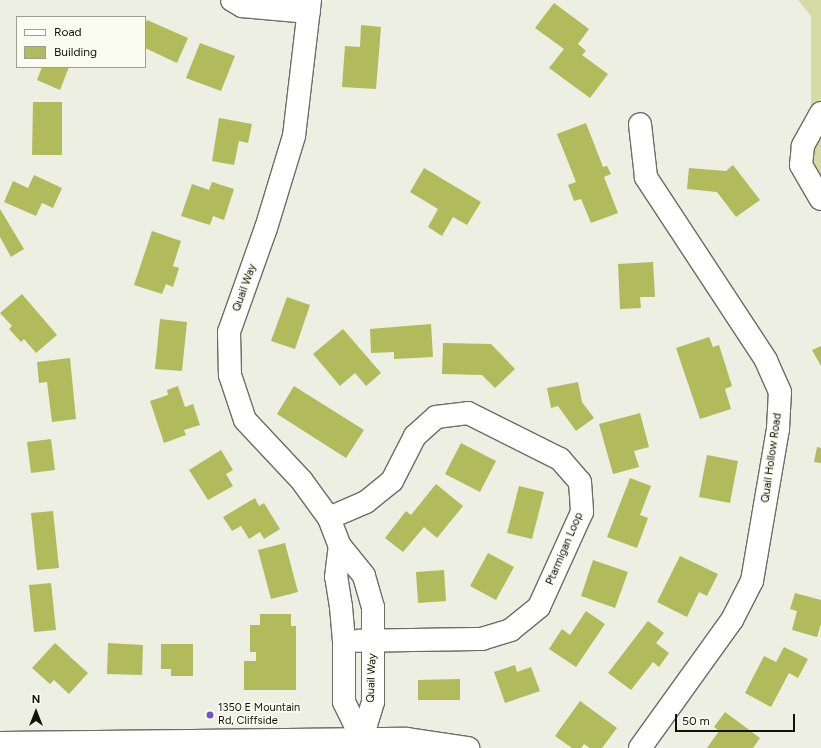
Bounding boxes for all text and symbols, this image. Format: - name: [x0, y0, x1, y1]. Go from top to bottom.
- legend: [16, 16, 146, 68]
- text: Road: [54, 25, 82, 39]
- text: Building: [54, 45, 97, 59]
- street label: Quail Way: [230, 263, 260, 313]
- street label: Quail Hollow Road: [759, 412, 785, 504]
- street label: Ptarmigan Loop: [544, 511, 586, 587]
- street label: Quail Way: [365, 653, 379, 703]
- north arrow: [16, 692, 56, 732]
- text: N: [32, 693, 40, 706]
- place label: 1350 E Mountain Rd, Cliffside: [218, 702, 300, 728]
- scale bar: [677, 706, 797, 732]
- marker: 1350 E Mountain Rd, Cliffside: [205, 710, 215, 720]
- text: 50 m: [682, 714, 710, 728]

